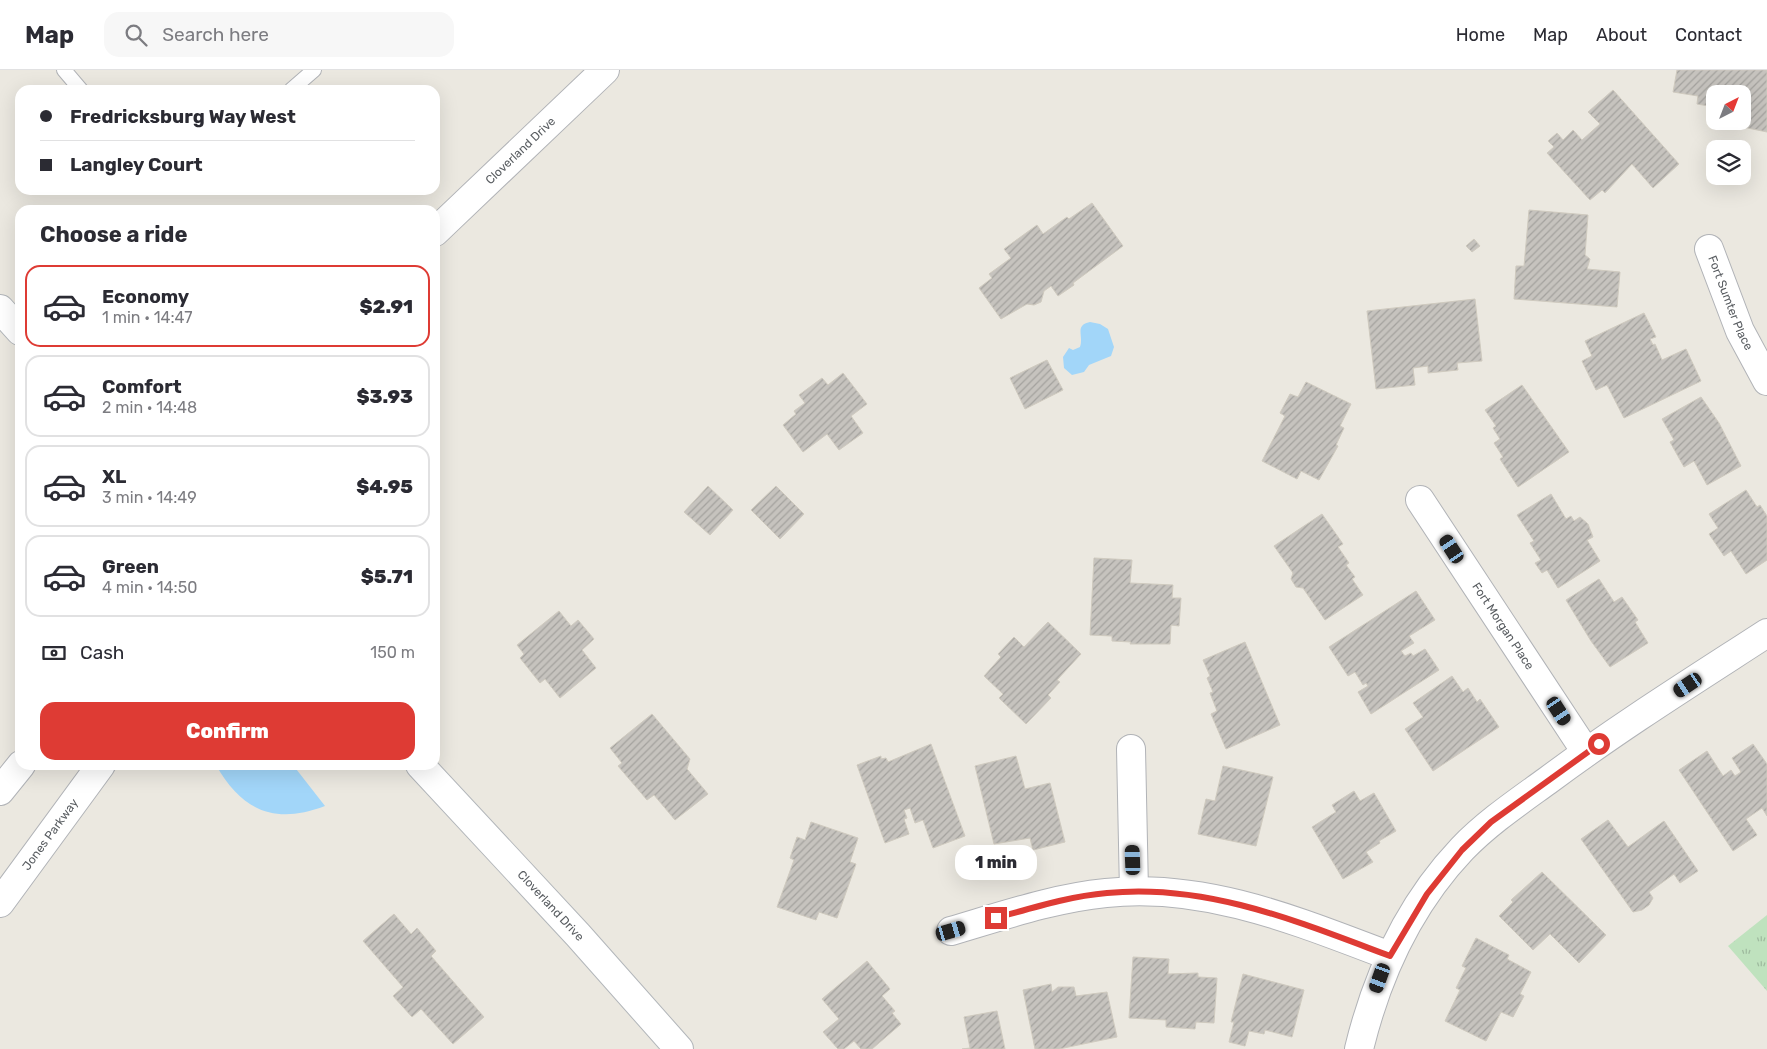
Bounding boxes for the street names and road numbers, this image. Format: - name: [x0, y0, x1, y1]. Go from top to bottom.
- street label: Cloverland Drive: [483, 114, 558, 187]
- street label: Fort Sumter Place: [1705, 254, 1756, 353]
- street label: Fort Morgan Place: [1469, 580, 1537, 673]
- street label: Jones Parkway: [19, 796, 81, 873]
- street label: Cloverland Drive: [515, 867, 587, 944]

